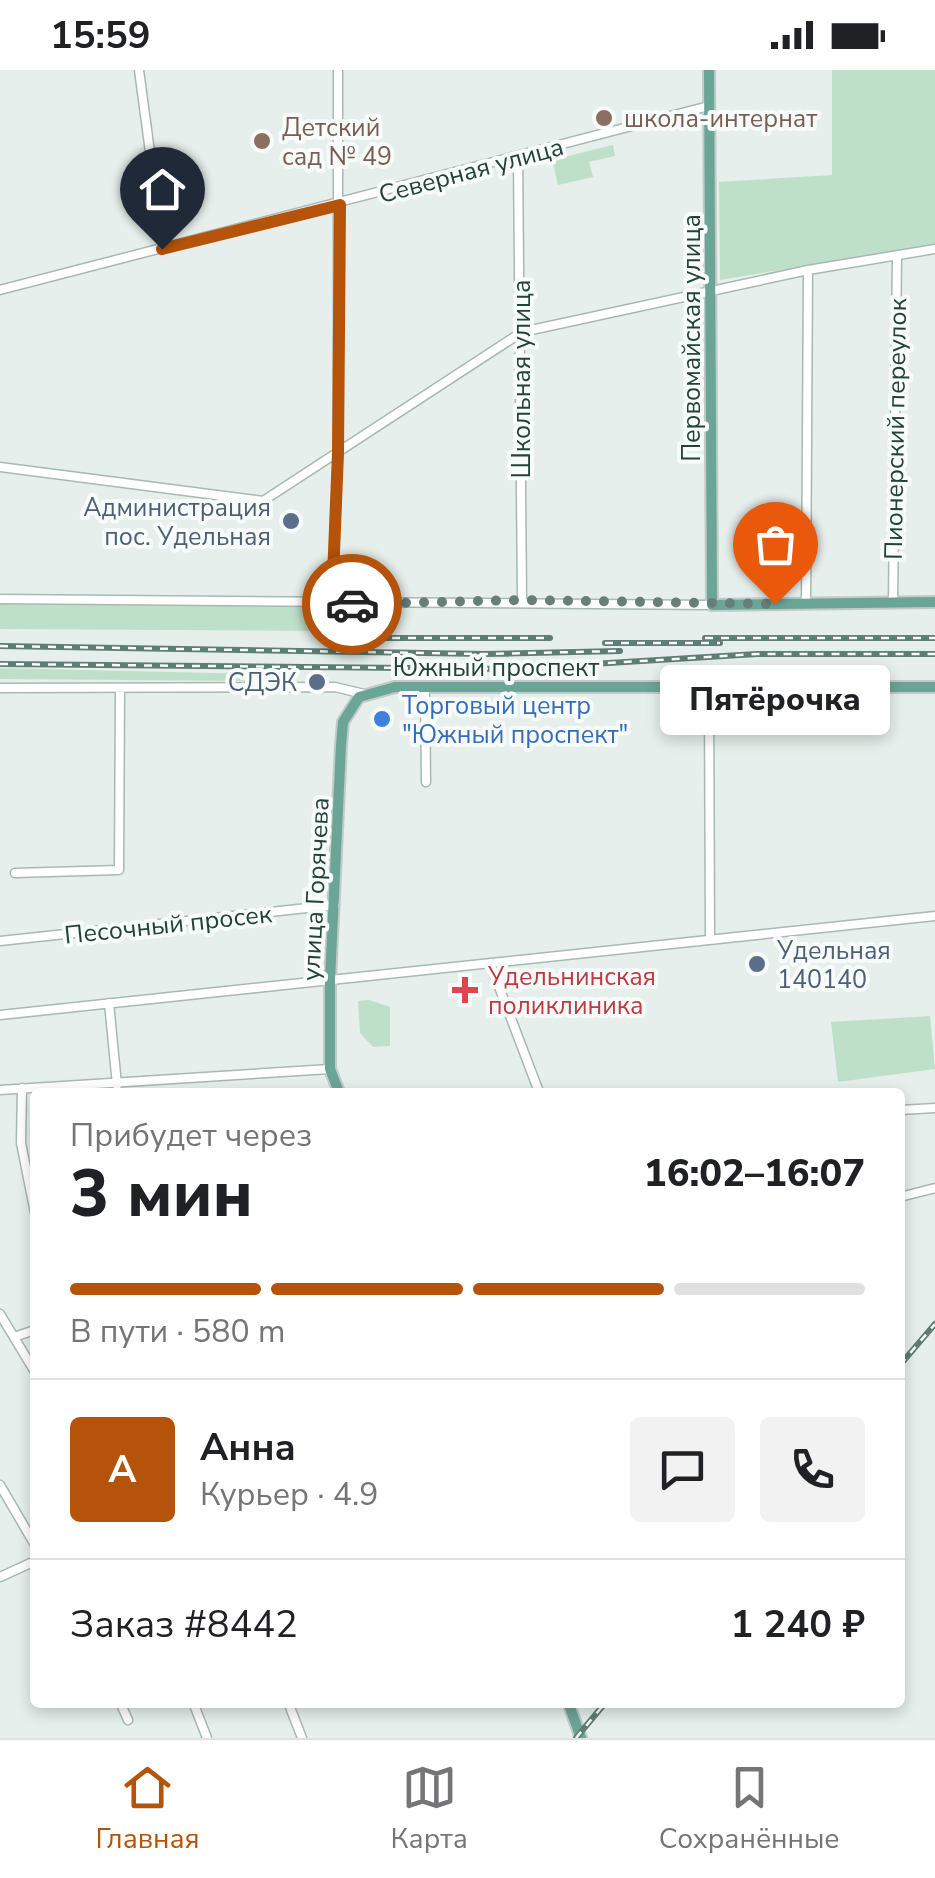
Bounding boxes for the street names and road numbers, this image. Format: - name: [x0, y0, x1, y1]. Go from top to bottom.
- street label: Северная улица: [375, 130, 567, 212]
- street label: Первомайская улица: [675, 214, 709, 462]
- street label: Школьная улица: [505, 280, 539, 478]
- street label: Пионерский переулок: [877, 297, 915, 560]
- street label: Южный проспект: [393, 651, 599, 685]
- street label: улица Горячева: [294, 796, 338, 982]
- street label: Песочный просек: [63, 897, 274, 953]

